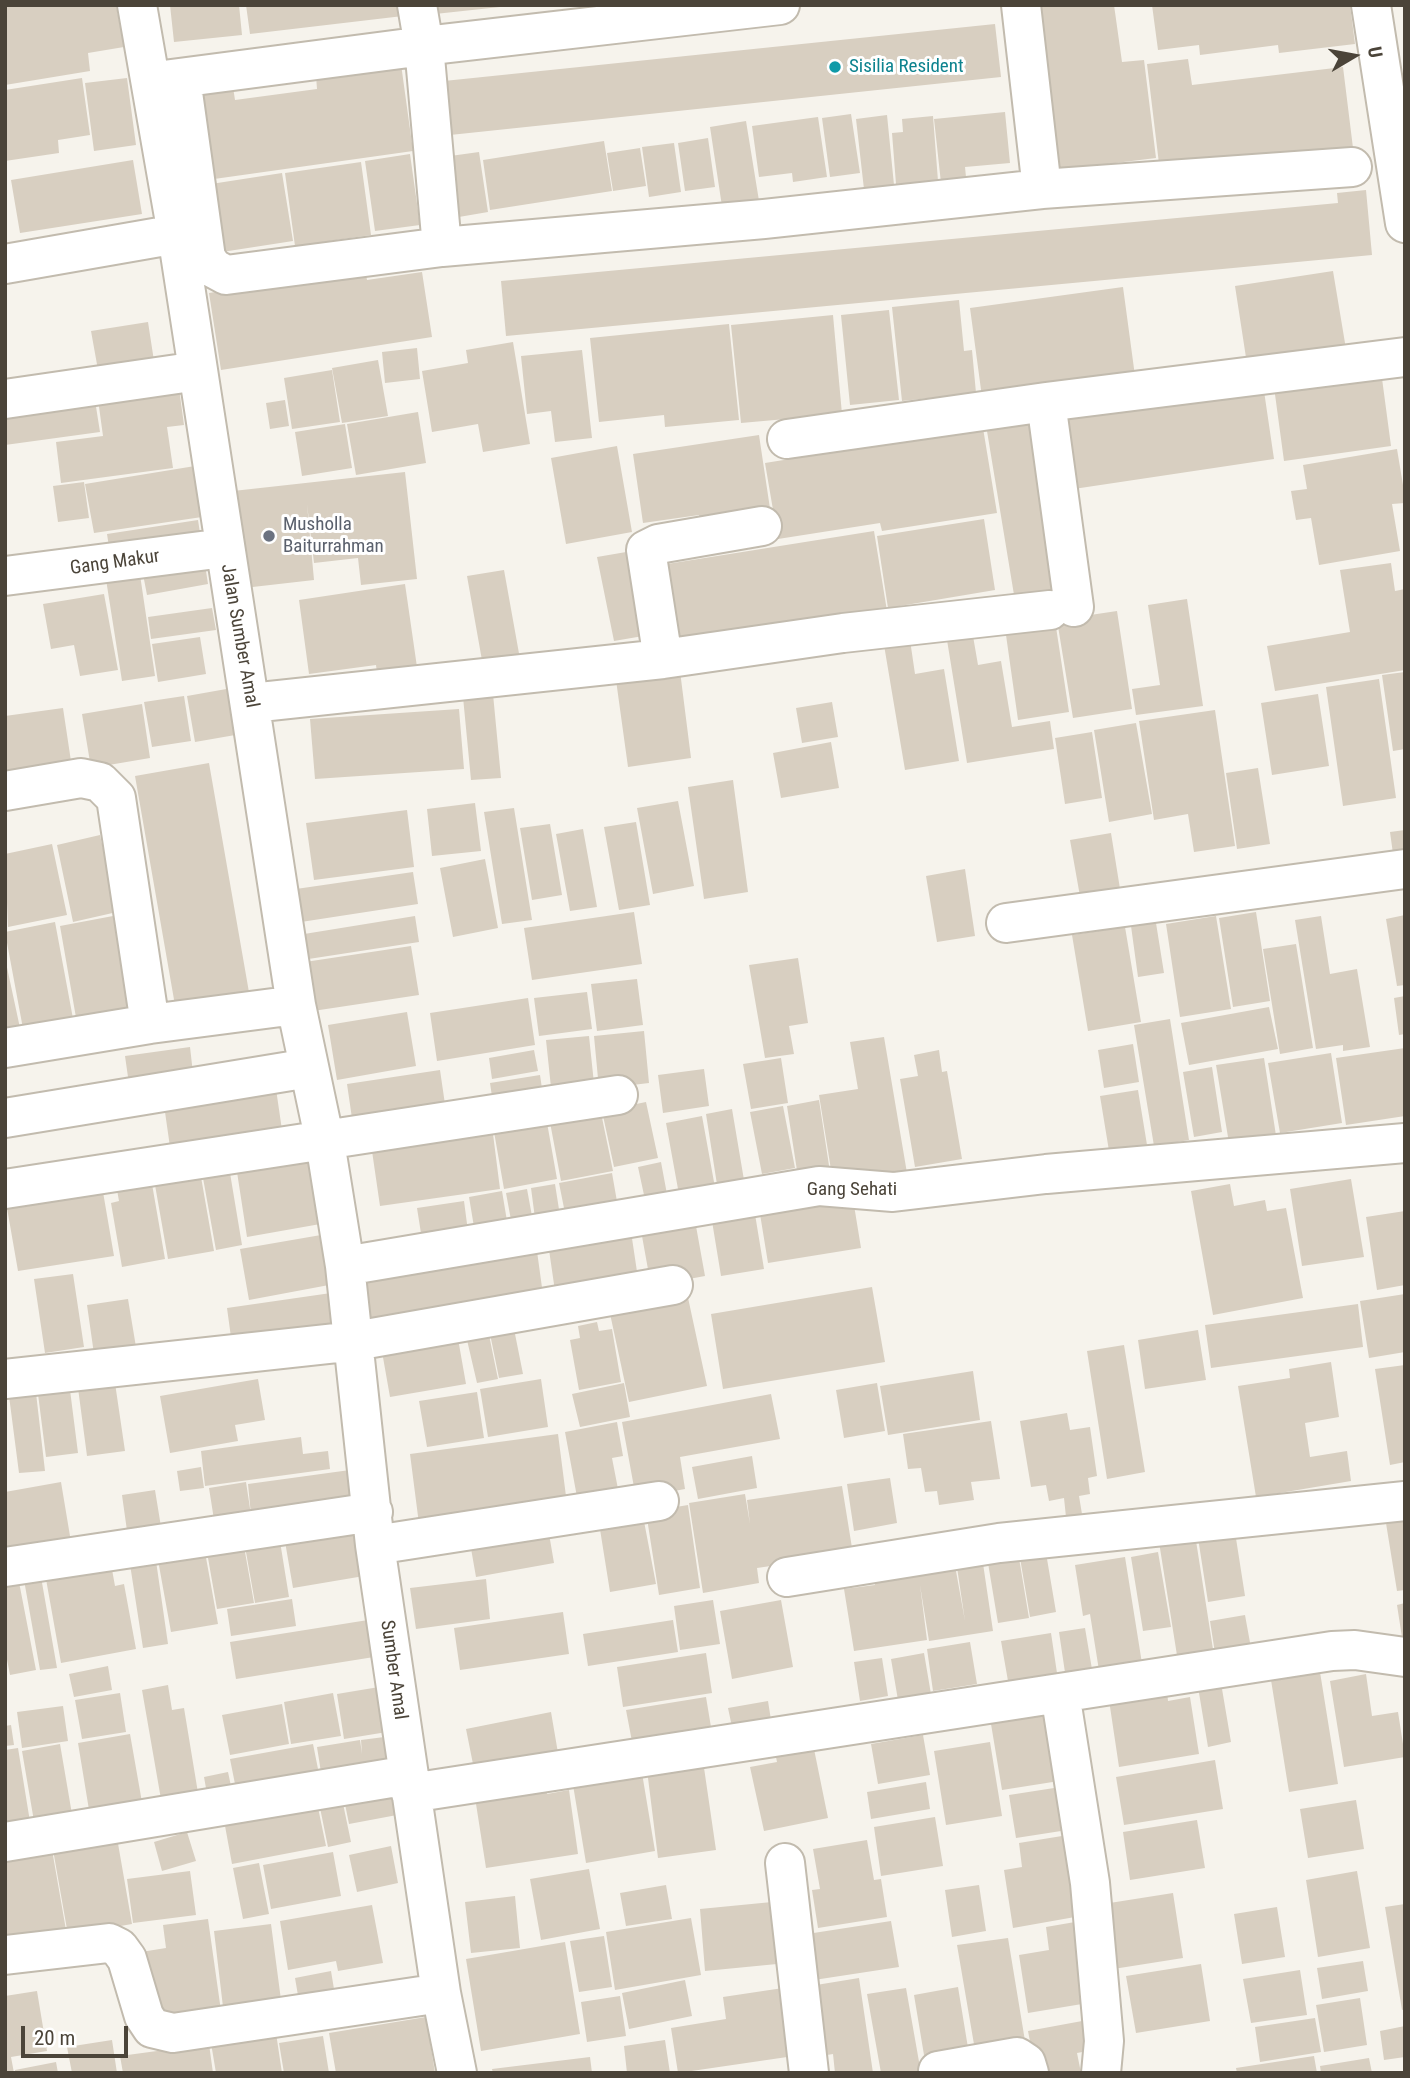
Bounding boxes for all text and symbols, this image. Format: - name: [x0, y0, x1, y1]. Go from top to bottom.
- north arrow: [1319, 21, 1389, 91]
- text: U: [1363, 45, 1387, 60]
- place label: Sisilia Resident: [849, 56, 964, 78]
- marker: Sisilia Resident: [827, 59, 843, 75]
- place label: Musholla Baiturrahman: [283, 514, 384, 558]
- marker: Musholla Baiturrahman: [261, 528, 277, 544]
- street label: Gang Makur: [69, 545, 161, 581]
- street label: Jalan Sumber Amal: [215, 562, 263, 710]
- street label: Gang Sehati: [807, 1179, 897, 1201]
- street label: Sumber Amal: [375, 1619, 411, 1721]
- scale bar: [24, 2011, 131, 2056]
- text: 20 m: [34, 2026, 75, 2050]

